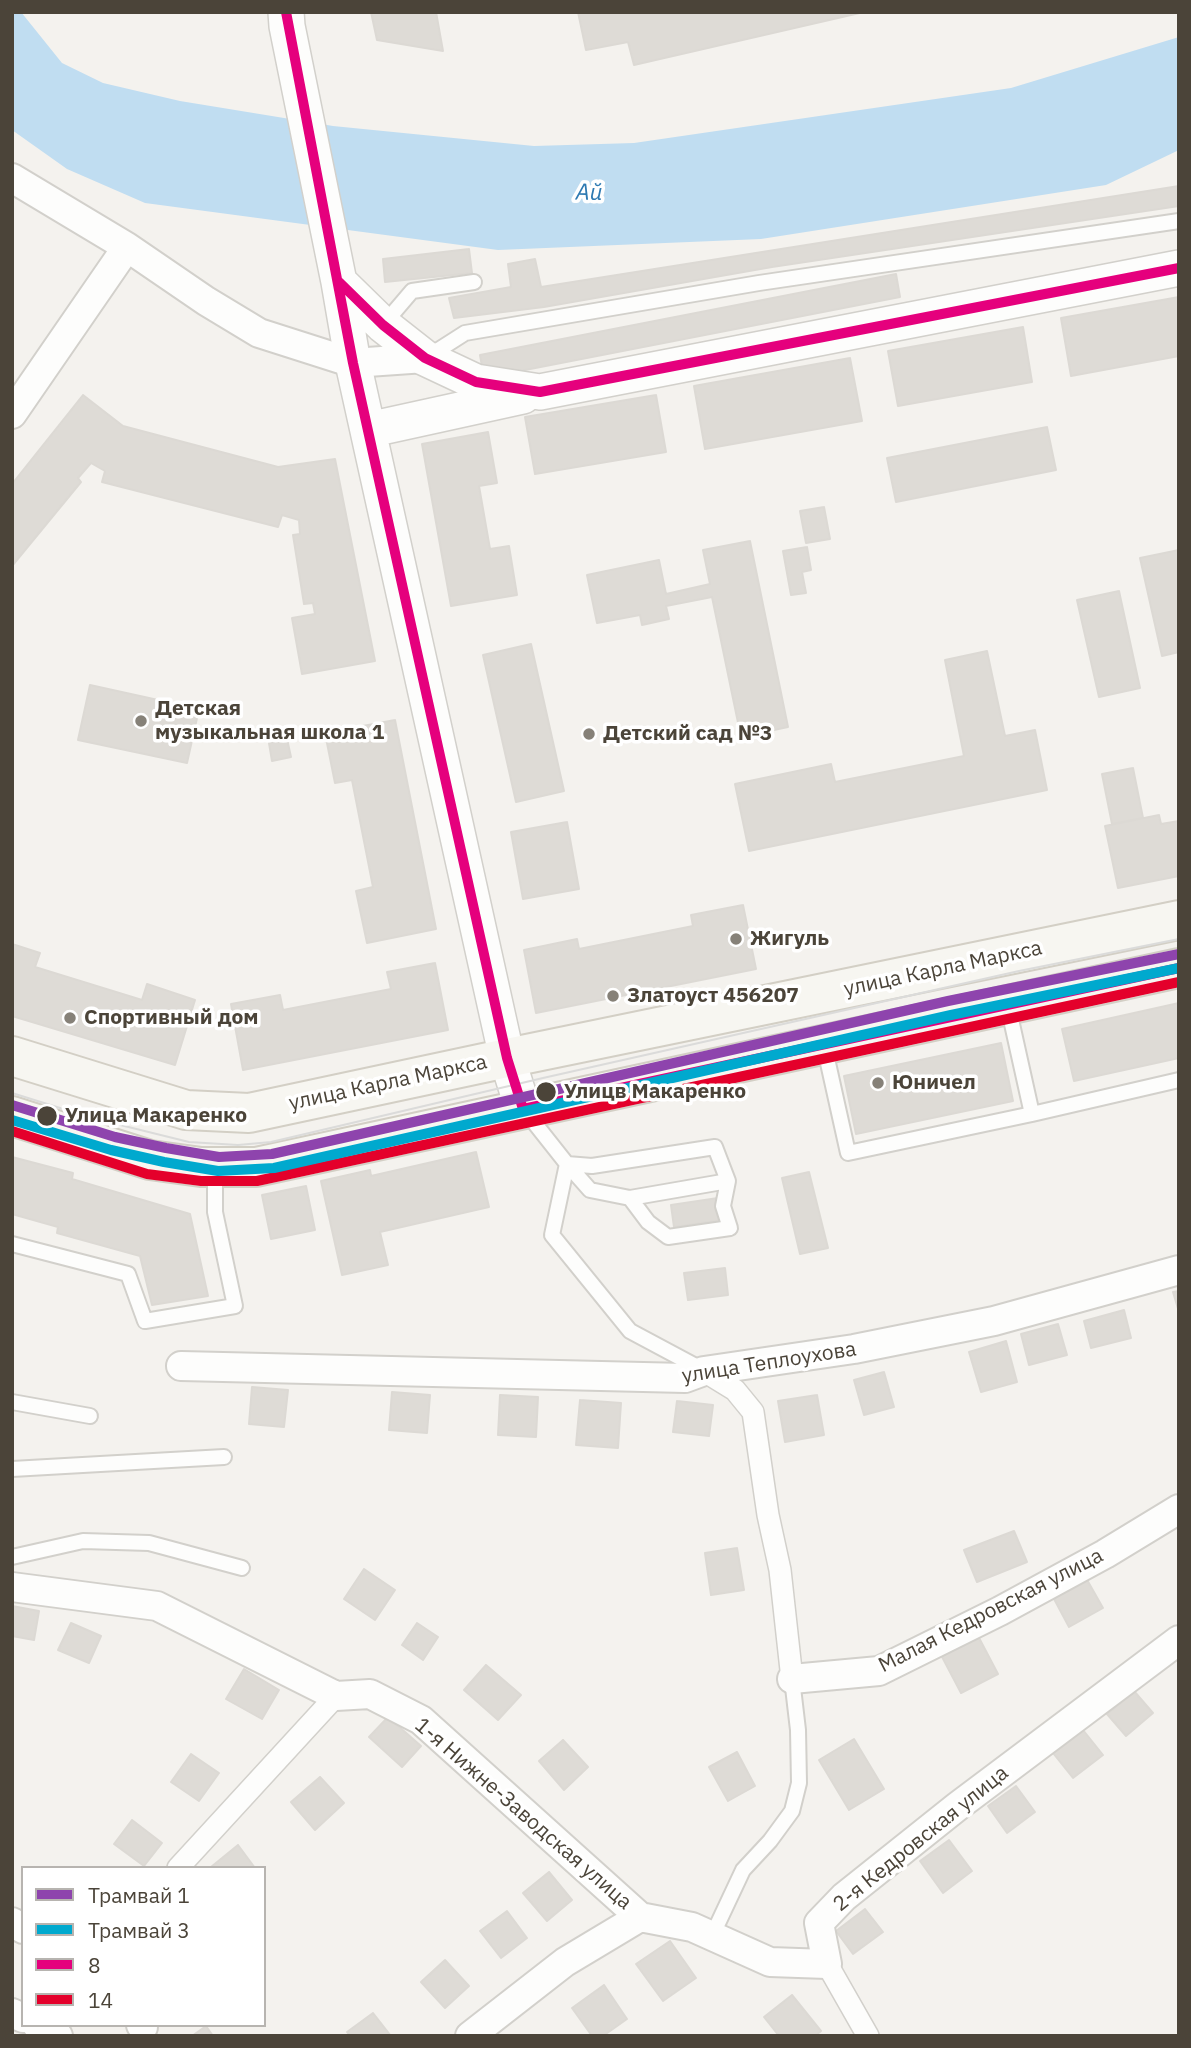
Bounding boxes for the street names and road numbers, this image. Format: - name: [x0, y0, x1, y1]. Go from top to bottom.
- street label: улица Карла Маркса: [842, 936, 1044, 1002]
- street label: улица Карла Маркса: [287, 1050, 489, 1116]
- street label: улица Теплоухова: [680, 1337, 858, 1389]
- street label: Малая Кедровская улица: [875, 1543, 1107, 1679]
- street label: 1-я Нижне-Заводская улица: [409, 1713, 637, 1915]
- street label: 2-я Кедровская улица: [828, 1761, 1014, 1917]

